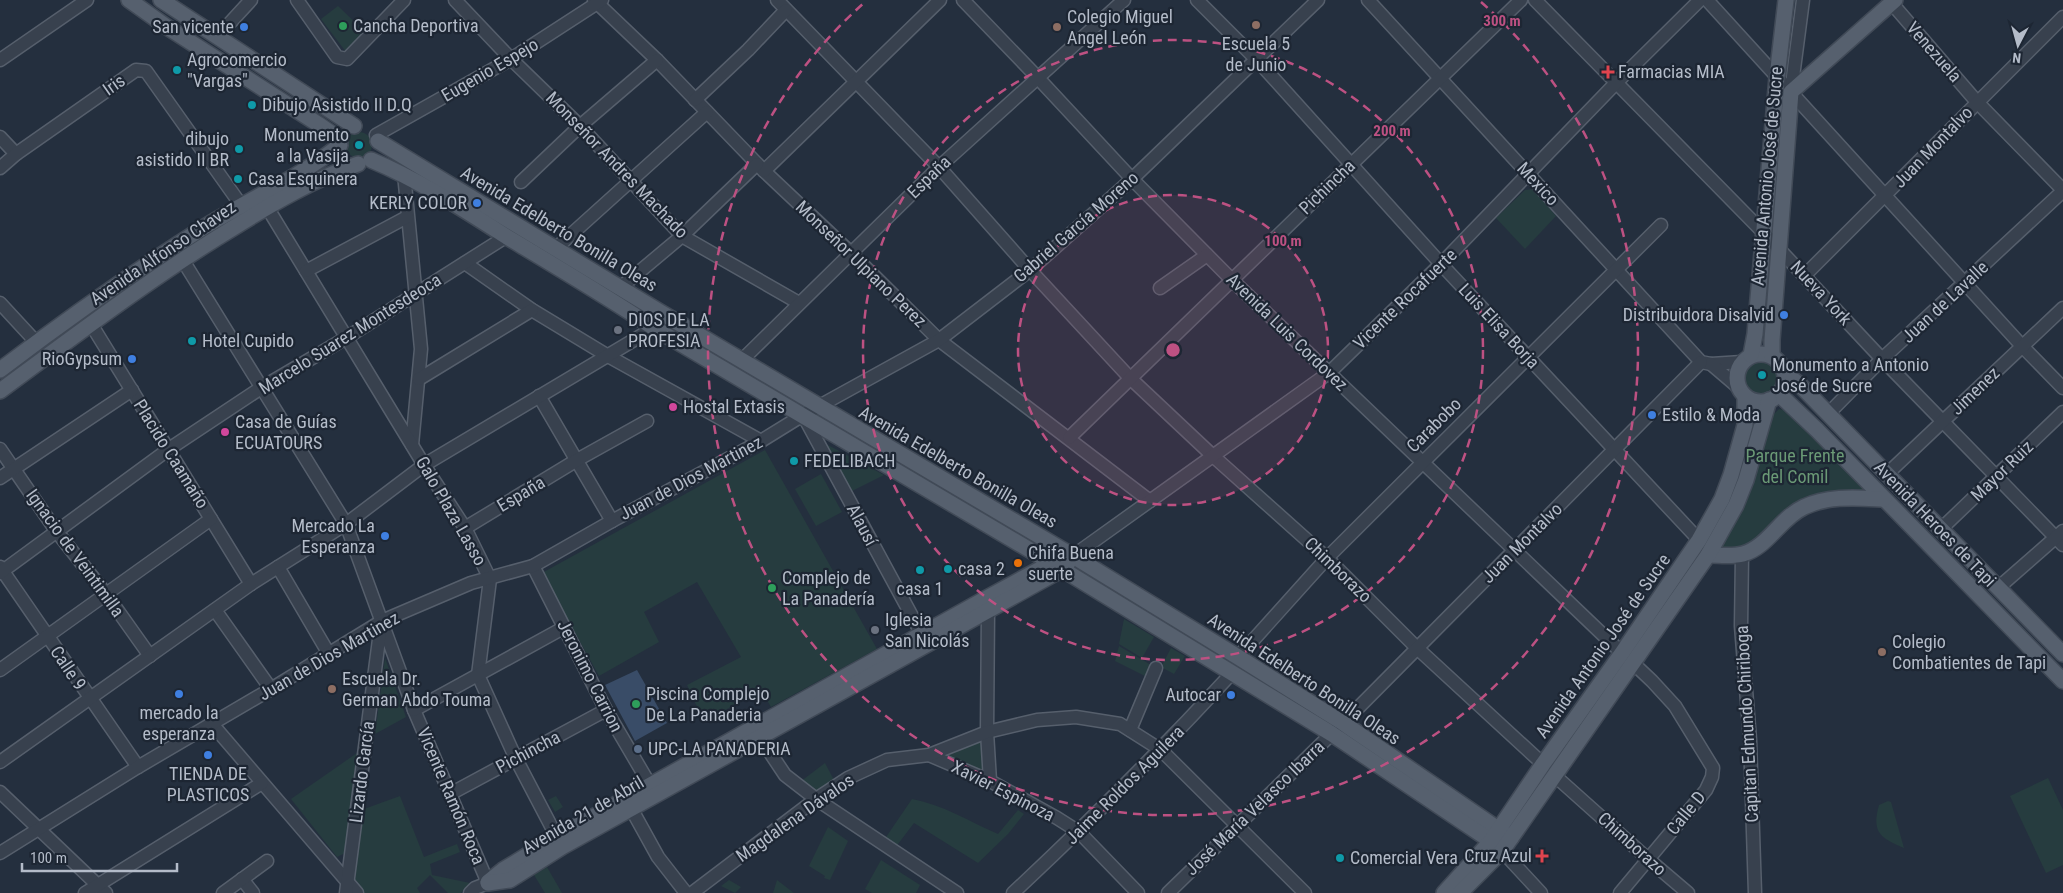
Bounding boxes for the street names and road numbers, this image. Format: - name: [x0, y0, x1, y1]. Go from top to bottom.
- street label: Venezuela: [1902, 17, 1966, 86]
- street label: Eugenio Espejo: [438, 33, 542, 106]
- street label: Avenida Antonio José de Sucre: [1746, 65, 1787, 286]
- street label: Iris: [99, 70, 129, 100]
- street label: Monseñor Andres Machado: [542, 87, 693, 242]
- street label: Juan Montalvo: [1889, 102, 1977, 192]
- street label: España: [903, 151, 955, 202]
- street label: Pichincha: [1294, 155, 1359, 218]
- street label: Mexico: [1513, 158, 1564, 210]
- street label: Avenida Edelberto Bonilla Oleas: [457, 162, 661, 296]
- street label: Gabriel García Moreno: [1009, 167, 1142, 287]
- street label: Avenida Alfonso Chavez: [86, 196, 240, 309]
- street label: Monseñor Ulpiano Perez: [792, 196, 931, 331]
- street label: Vicente Rocafuerte: [1349, 244, 1461, 353]
- street label: Nueva York: [1786, 256, 1856, 329]
- street label: Juan de Lavalle: [1897, 256, 1992, 347]
- street label: Avenida Luis Cordovez: [1222, 268, 1352, 395]
- street label: Marcelo Suarez Montesdeoca: [255, 269, 445, 398]
- street label: Luis Elisa Borja: [1455, 279, 1544, 373]
- street label: Jimenez: [1946, 362, 2004, 419]
- street label: Carabobo: [1402, 393, 1465, 456]
- street label: Placido Caamaño: [129, 395, 213, 512]
- street label: Avenida Edelberto Bonilla Oleas: [855, 401, 1061, 532]
- street label: Juan de Dios Martinez: [616, 431, 766, 524]
- street label: Mayor Ruiz: [1966, 436, 2037, 505]
- street label: Galo Plaza Lasso: [412, 452, 491, 569]
- street label: Avenida Heroes de Tapi: [1870, 457, 2001, 591]
- street label: España: [493, 471, 548, 516]
- street label: Ignacio de Veintimilla: [22, 485, 129, 621]
- street label: Juan Montalvo: [1477, 498, 1566, 587]
- street label: Alausí: [843, 500, 882, 550]
- street label: Chimborazo: [1300, 533, 1376, 607]
- street label: Avenida Antonio José de Sucre: [1531, 550, 1674, 742]
- street label: Juan de Dios Martinez: [255, 607, 403, 704]
- street label: Avenida Edelberto Bonilla Oleas: [1204, 608, 1404, 749]
- street label: Jeronimo Carrion: [553, 616, 628, 735]
- street label: Capitan Edmundo Chiriboga: [1731, 625, 1762, 823]
- street label: Calle 9: [46, 642, 91, 694]
- street label: Lizardo García: [345, 720, 378, 824]
- street label: Jaime Roldos Aguilera: [1061, 721, 1188, 848]
- street label: Vicente Ramón Roca: [413, 724, 490, 867]
- street label: Pichincha: [492, 726, 563, 777]
- street label: José María Velasco Ibarra: [1181, 736, 1328, 879]
- street label: Xavier Espinoza: [948, 756, 1058, 825]
- street label: Magdalena Dávalos: [732, 769, 858, 866]
- street label: Avenida 21 de Abril: [518, 771, 647, 858]
- street label: Calle D: [1662, 787, 1709, 839]
- street label: Chimborazo: [1594, 807, 1671, 880]

